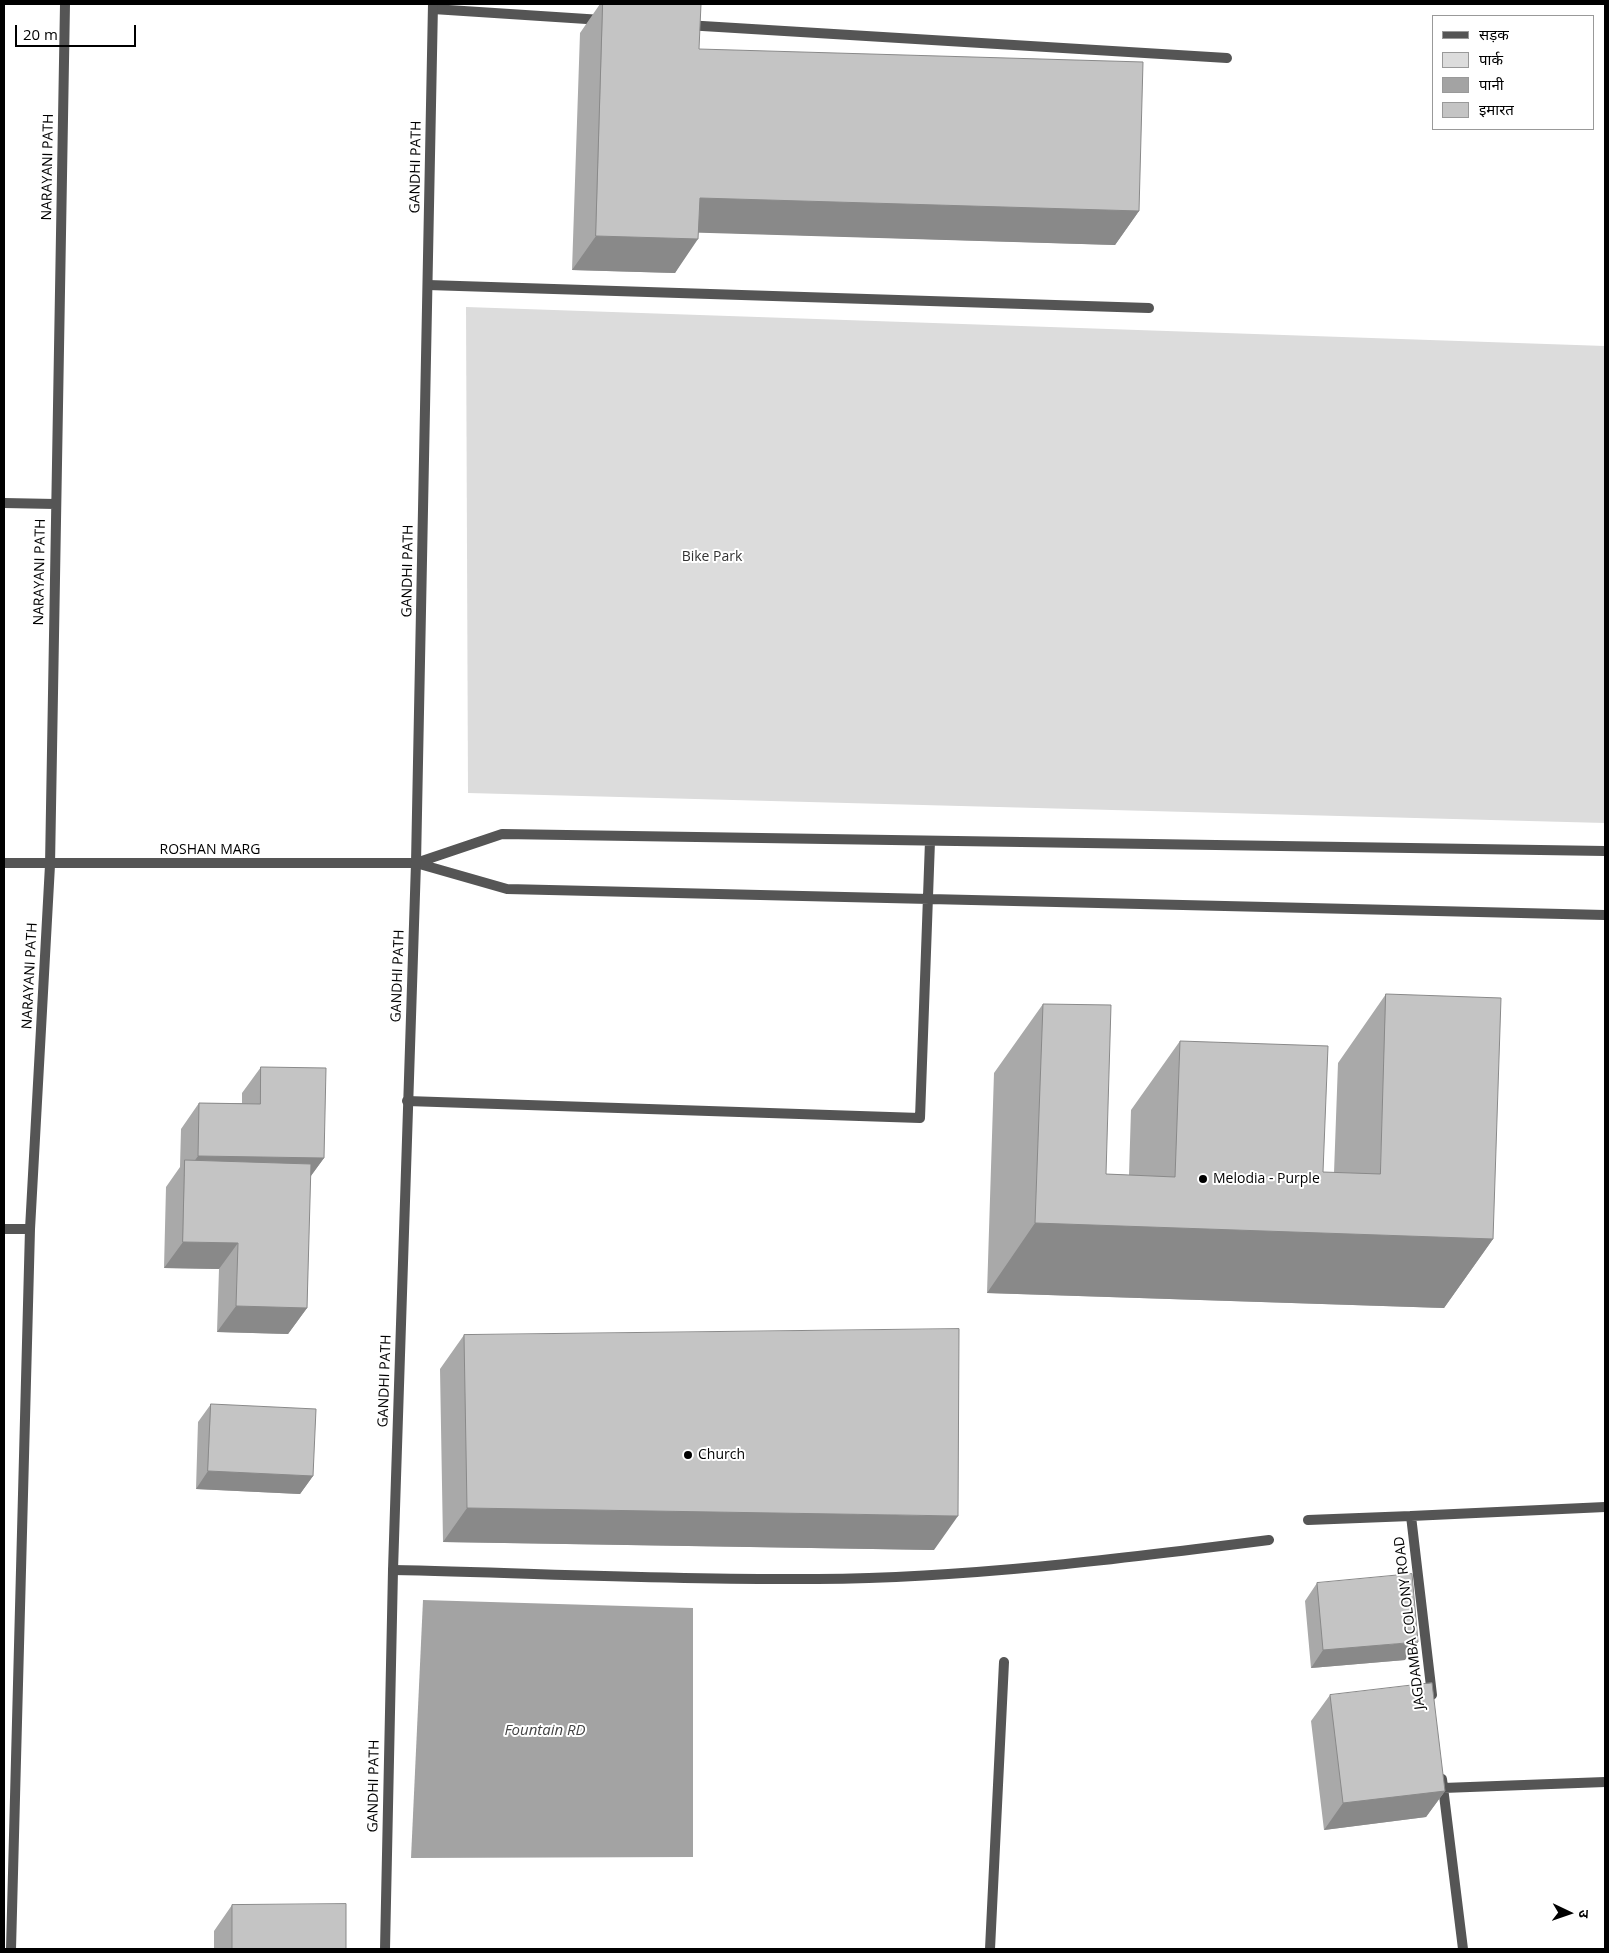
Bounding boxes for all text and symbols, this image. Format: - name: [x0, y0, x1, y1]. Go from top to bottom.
- scale bar: [18, 15, 139, 47]
- legend: [1432, 15, 1594, 130]
- text: 20 m: [23, 24, 58, 44]
- text: सड़क: [1479, 24, 1509, 44]
- text: पार्क: [1479, 49, 1503, 69]
- text: पानी: [1479, 74, 1504, 94]
- text: इमारत: [1479, 99, 1514, 119]
- street label: NARAYANI PATH: [39, 113, 57, 221]
- street label: GANDHI PATH: [407, 120, 425, 214]
- street label: NARAYANI PATH: [31, 518, 49, 626]
- street label: GANDHI PATH: [399, 524, 417, 618]
- park label: Bike Park: [682, 549, 742, 565]
- street label: ROSHAN MARG: [160, 842, 260, 858]
- street label: NARAYANI PATH: [19, 922, 41, 1030]
- street label: GANDHI PATH: [388, 929, 408, 1023]
- place label: Melodia - Purple: [1213, 1171, 1320, 1187]
- marker: Melodia - Purple: [1197, 1173, 1209, 1185]
- street label: GANDHI PATH: [375, 1334, 395, 1428]
- place label: Church: [698, 1447, 745, 1463]
- marker: Church: [682, 1449, 694, 1461]
- street label: JAGDAMBA COLONY ROAD: [1391, 1535, 1429, 1711]
- water label: Fountain RD: [504, 1722, 586, 1740]
- street label: GANDHI PATH: [365, 1739, 383, 1833]
- north arrow: [1544, 1888, 1594, 1938]
- text: उ: [1575, 1909, 1594, 1918]

